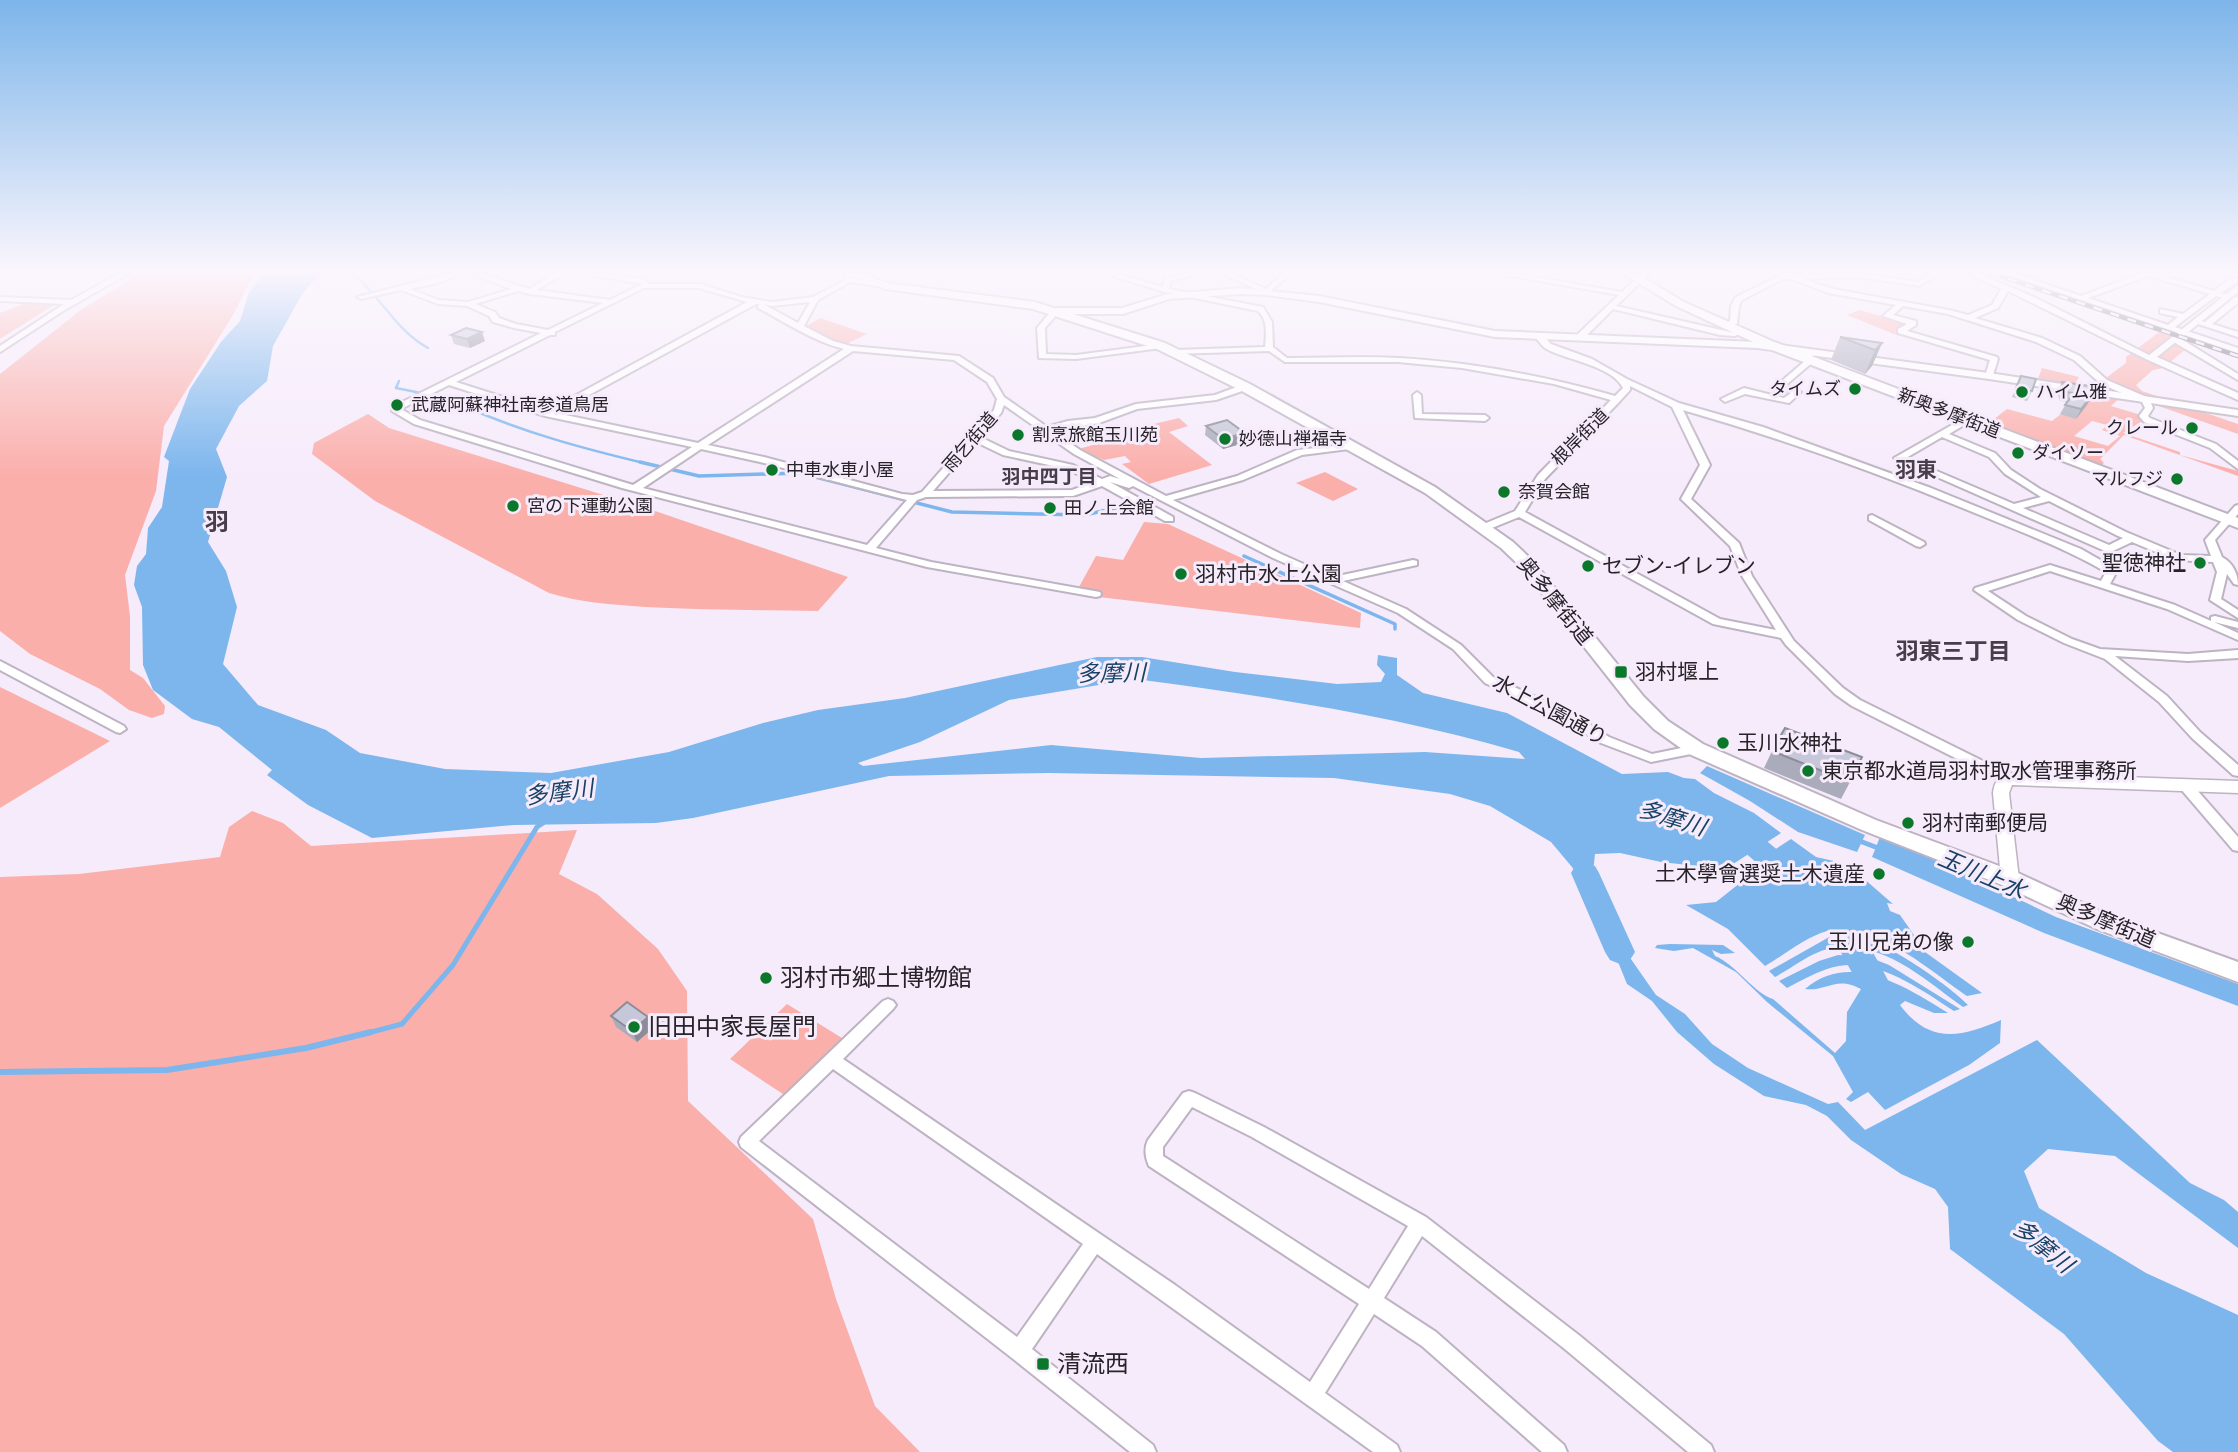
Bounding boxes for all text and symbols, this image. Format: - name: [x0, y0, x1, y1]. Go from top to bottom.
- place label: タイムズ: [1769, 376, 1841, 400]
- place label: ハイム雅: [2036, 379, 2107, 403]
- marker: タイムズ: [1847, 381, 1863, 397]
- street label: 新奥多摩街道: [1895, 382, 2004, 443]
- marker: ハイム雅: [2014, 384, 2030, 400]
- place label: 武蔵阿蘇神社南参道鳥居: [411, 392, 609, 416]
- marker: 武蔵阿蘇神社南参道鳥居: [389, 397, 405, 413]
- street label: 根岸街道: [1545, 402, 1613, 470]
- street label: 雨乞街道: [937, 406, 1002, 476]
- place label: クレール: [2106, 415, 2178, 439]
- marker: クレール: [2184, 420, 2200, 436]
- place label: 割烹旅館玉川苑: [1032, 422, 1158, 446]
- place label: 妙德山禅福寺: [1239, 426, 1347, 450]
- marker: 割烹旅館玉川苑: [1010, 427, 1026, 443]
- marker: 妙德山禅福寺: [1217, 431, 1233, 447]
- place label: ダイソー: [2032, 440, 2104, 464]
- marker: ダイソー: [2010, 445, 2026, 461]
- district label: 羽東: [1895, 455, 1937, 483]
- place label: 中車水車小屋: [786, 457, 894, 481]
- marker: 中車水車小屋: [764, 462, 780, 478]
- district label: 羽中四丁目: [1001, 463, 1097, 489]
- place label: マルフジ: [2091, 466, 2163, 490]
- marker: マルフジ: [2169, 471, 2185, 487]
- place label: 奈賀会館: [1518, 479, 1590, 503]
- marker: 奈賀会館: [1496, 484, 1512, 500]
- place label: 宮の下運動公園: [527, 493, 653, 517]
- place label: 田ノ上会館: [1064, 495, 1154, 519]
- marker: 宮の下運動公園: [505, 498, 521, 514]
- marker: 田ノ上会館: [1042, 500, 1058, 516]
- district label: 羽: [205, 504, 229, 537]
- place label: 聖徳神社: [2102, 548, 2186, 576]
- street label: 奥多摩街道: [1512, 551, 1600, 650]
- place label: セブン-イレブン: [1602, 551, 1756, 579]
- marker: 聖徳神社: [2192, 555, 2208, 571]
- marker: セブン-イレブン: [1580, 558, 1596, 574]
- place label: 羽村市水上公園: [1195, 559, 1342, 587]
- marker: 羽村市水上公園: [1173, 566, 1189, 582]
- district label: 羽東三丁目: [1896, 634, 2011, 666]
- water label: 多摩川: [1076, 655, 1149, 689]
- place label: 羽村堰上: [1635, 657, 1719, 685]
- marker: 羽村堰上: [1613, 664, 1629, 680]
- street label: 水上公園通り: [1488, 667, 1613, 751]
- place label: 玉川水神社: [1737, 728, 1842, 756]
- marker: 玉川水神社: [1715, 735, 1731, 751]
- place label: 東京都水道局羽村取水管理事務所: [1822, 756, 2137, 784]
- marker: 東京都水道局羽村取水管理事務所: [1800, 763, 1816, 779]
- water label: 多摩川: [523, 771, 598, 811]
- water label: 多摩川: [1635, 792, 1713, 843]
- place label: 羽村南郵便局: [1922, 808, 2048, 836]
- marker: 羽村南郵便局: [1900, 815, 1916, 831]
- water label: 玉川上水: [1934, 840, 2034, 907]
- place label: 土木學會選奨土木遺産: [1655, 859, 1865, 887]
- marker: 土木學會選奨土木遺産: [1871, 866, 1887, 882]
- street label: 奥多摩街道: [2053, 887, 2160, 953]
- place label: 玉川兄弟の像: [1828, 927, 1954, 955]
- marker: 玉川兄弟の像: [1960, 934, 1976, 950]
- place label: 羽村市郷土博物館: [780, 960, 972, 993]
- marker: 羽村市郷土博物館: [758, 970, 774, 986]
- place label: 旧田中家長屋門: [648, 1009, 816, 1042]
- marker: 旧田中家長屋門: [626, 1019, 642, 1035]
- water label: 多摩川: [2007, 1211, 2083, 1281]
- place label: 清流西: [1057, 1346, 1129, 1379]
- marker: 清流西: [1035, 1356, 1051, 1372]

